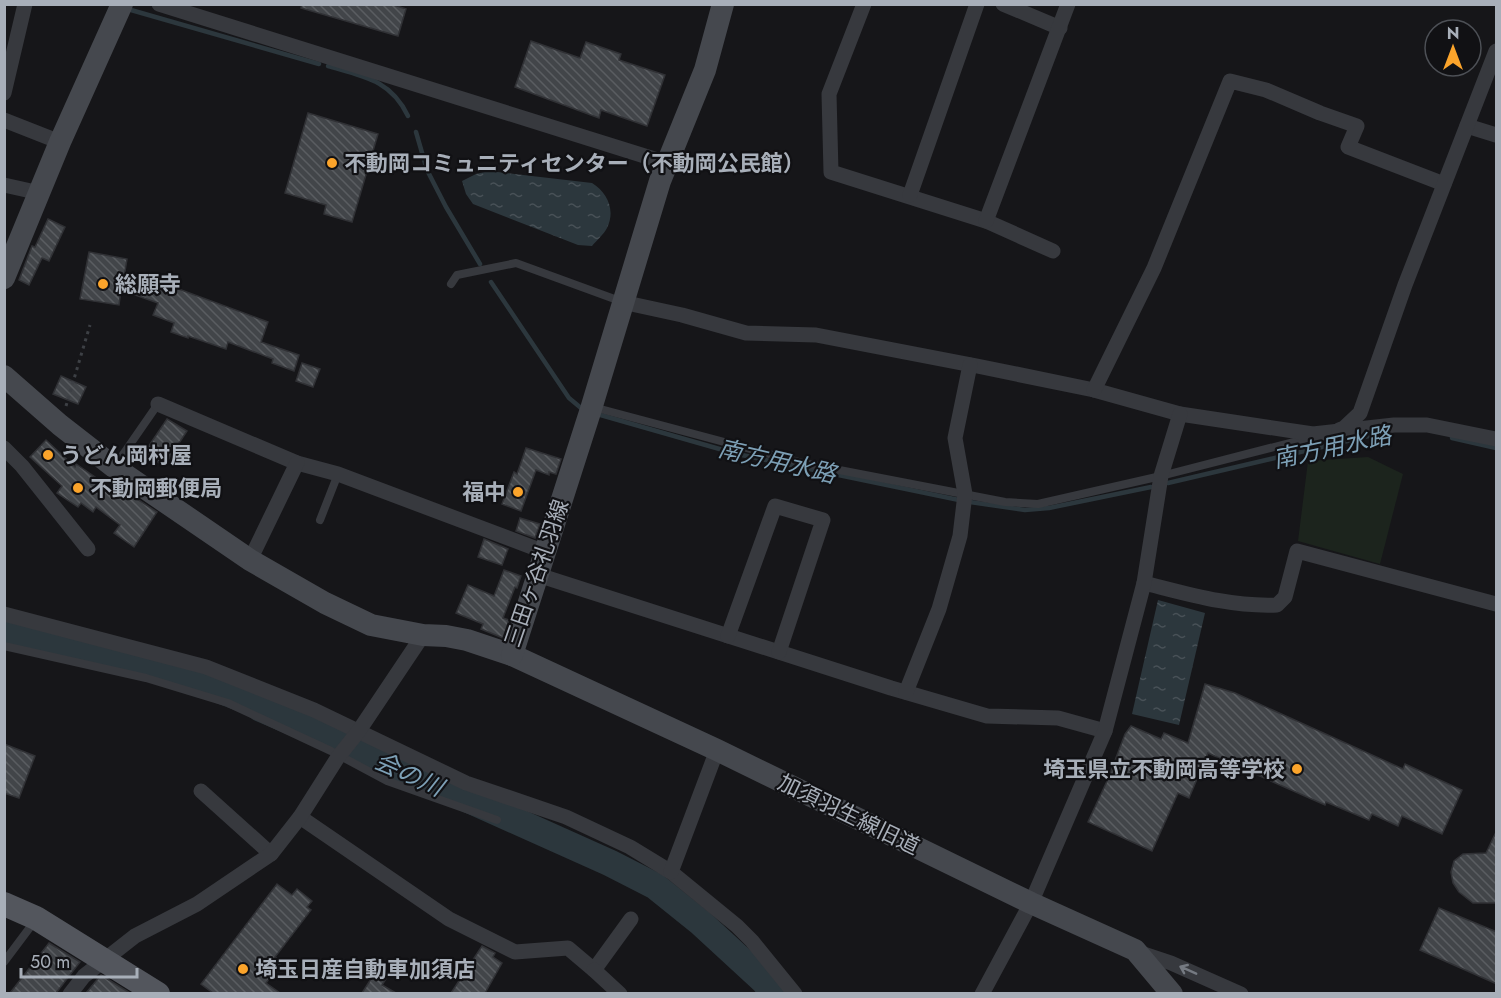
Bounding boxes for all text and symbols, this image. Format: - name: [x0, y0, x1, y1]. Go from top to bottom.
- north arrow: [1423, 18, 1483, 78]
- text: N: [1447, 22, 1459, 45]
- place label: 不動岡コミュニティセンター（不動岡公民館）: [344, 147, 805, 179]
- marker: 不動岡コミュニティセンター（不動岡公民館）: [325, 156, 339, 170]
- place label: 総願寺: [115, 268, 181, 300]
- marker: 総願寺: [96, 277, 110, 291]
- water label: 南方用水路: [1270, 417, 1396, 477]
- water label: 南方用水路: [715, 430, 841, 492]
- place label: うどん岡村屋: [60, 439, 192, 471]
- marker: うどん岡村屋: [41, 448, 55, 462]
- place label: 不動岡郵便局: [90, 472, 222, 504]
- place label: 福中: [462, 476, 506, 508]
- marker: 不動岡郵便局: [71, 481, 85, 495]
- marker: 福中: [511, 485, 525, 499]
- street label: 三田ヶ谷礼羽線: [496, 495, 576, 651]
- water label: 会の川: [369, 743, 452, 806]
- place label: 埼玉県立不動岡高等学校: [1043, 753, 1285, 785]
- marker: 埼玉県立不動岡高等学校: [1290, 762, 1304, 776]
- street label: 加須羽生線旧道: [773, 766, 925, 862]
- scale bar: [21, 941, 136, 979]
- text: 50 m: [30, 949, 70, 975]
- place label: 埼玉日産自動車加須店: [255, 953, 475, 985]
- marker: 埼玉日産自動車加須店: [236, 962, 250, 976]
- one-way arrow: [1180, 964, 1198, 976]

